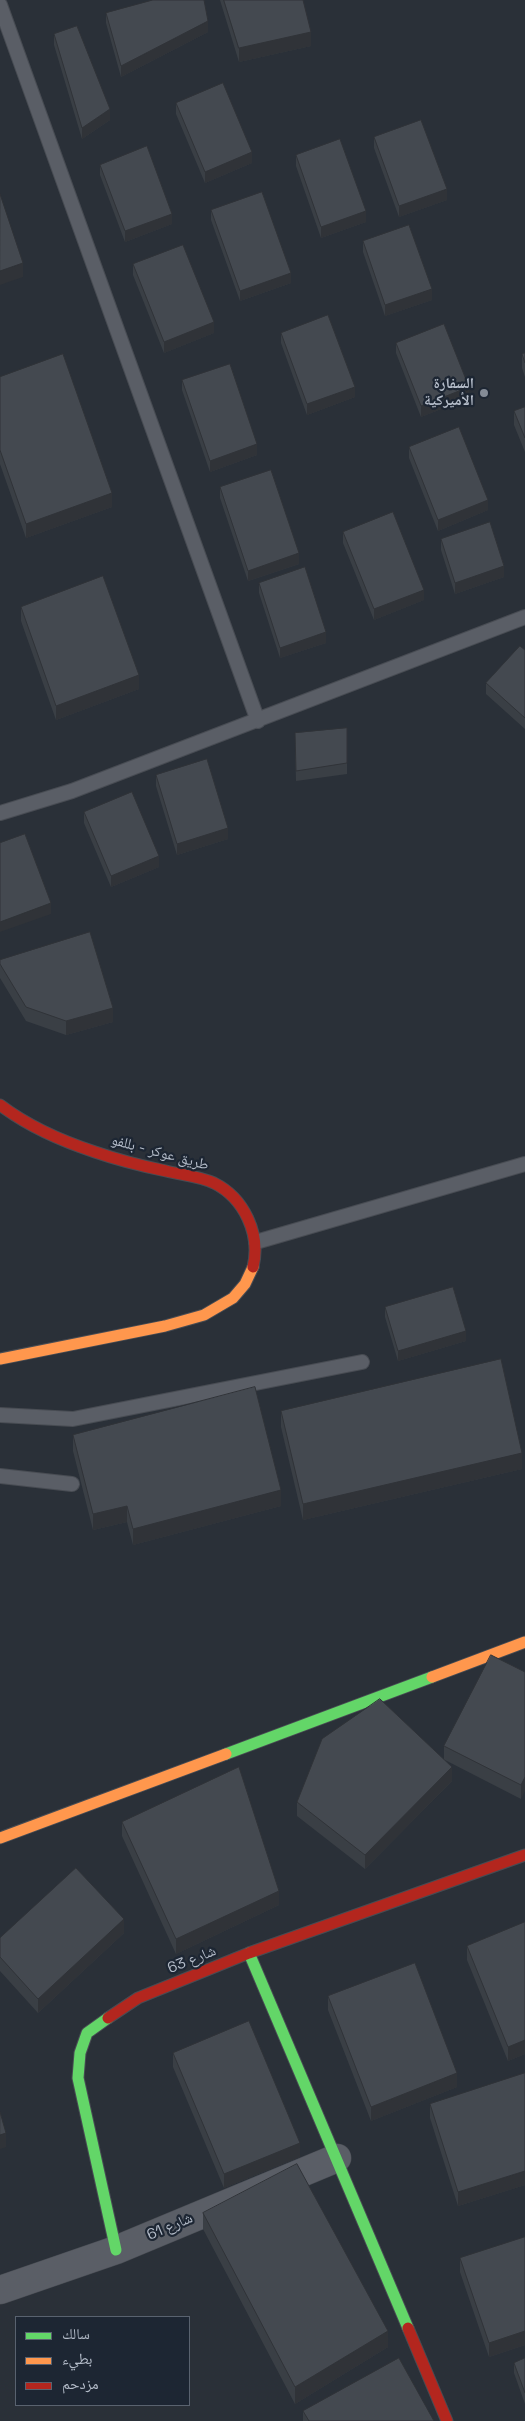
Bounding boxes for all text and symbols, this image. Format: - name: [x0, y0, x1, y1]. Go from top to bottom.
- place label: السفارة الأميركية: [424, 375, 474, 410]
- marker: السفارة الأميركية: [478, 387, 490, 399]
- street label: طريق عوكر - بللفو: [109, 1131, 211, 1175]
- street label: شارع 63: [165, 1942, 219, 1978]
- street label: شارع 61: [144, 2209, 196, 2245]
- legend: [15, 2316, 190, 2406]
- text: سالك: [62, 2324, 90, 2343]
- text: بطيء: [62, 2349, 92, 2368]
- text: مزدحم: [62, 2374, 99, 2393]

